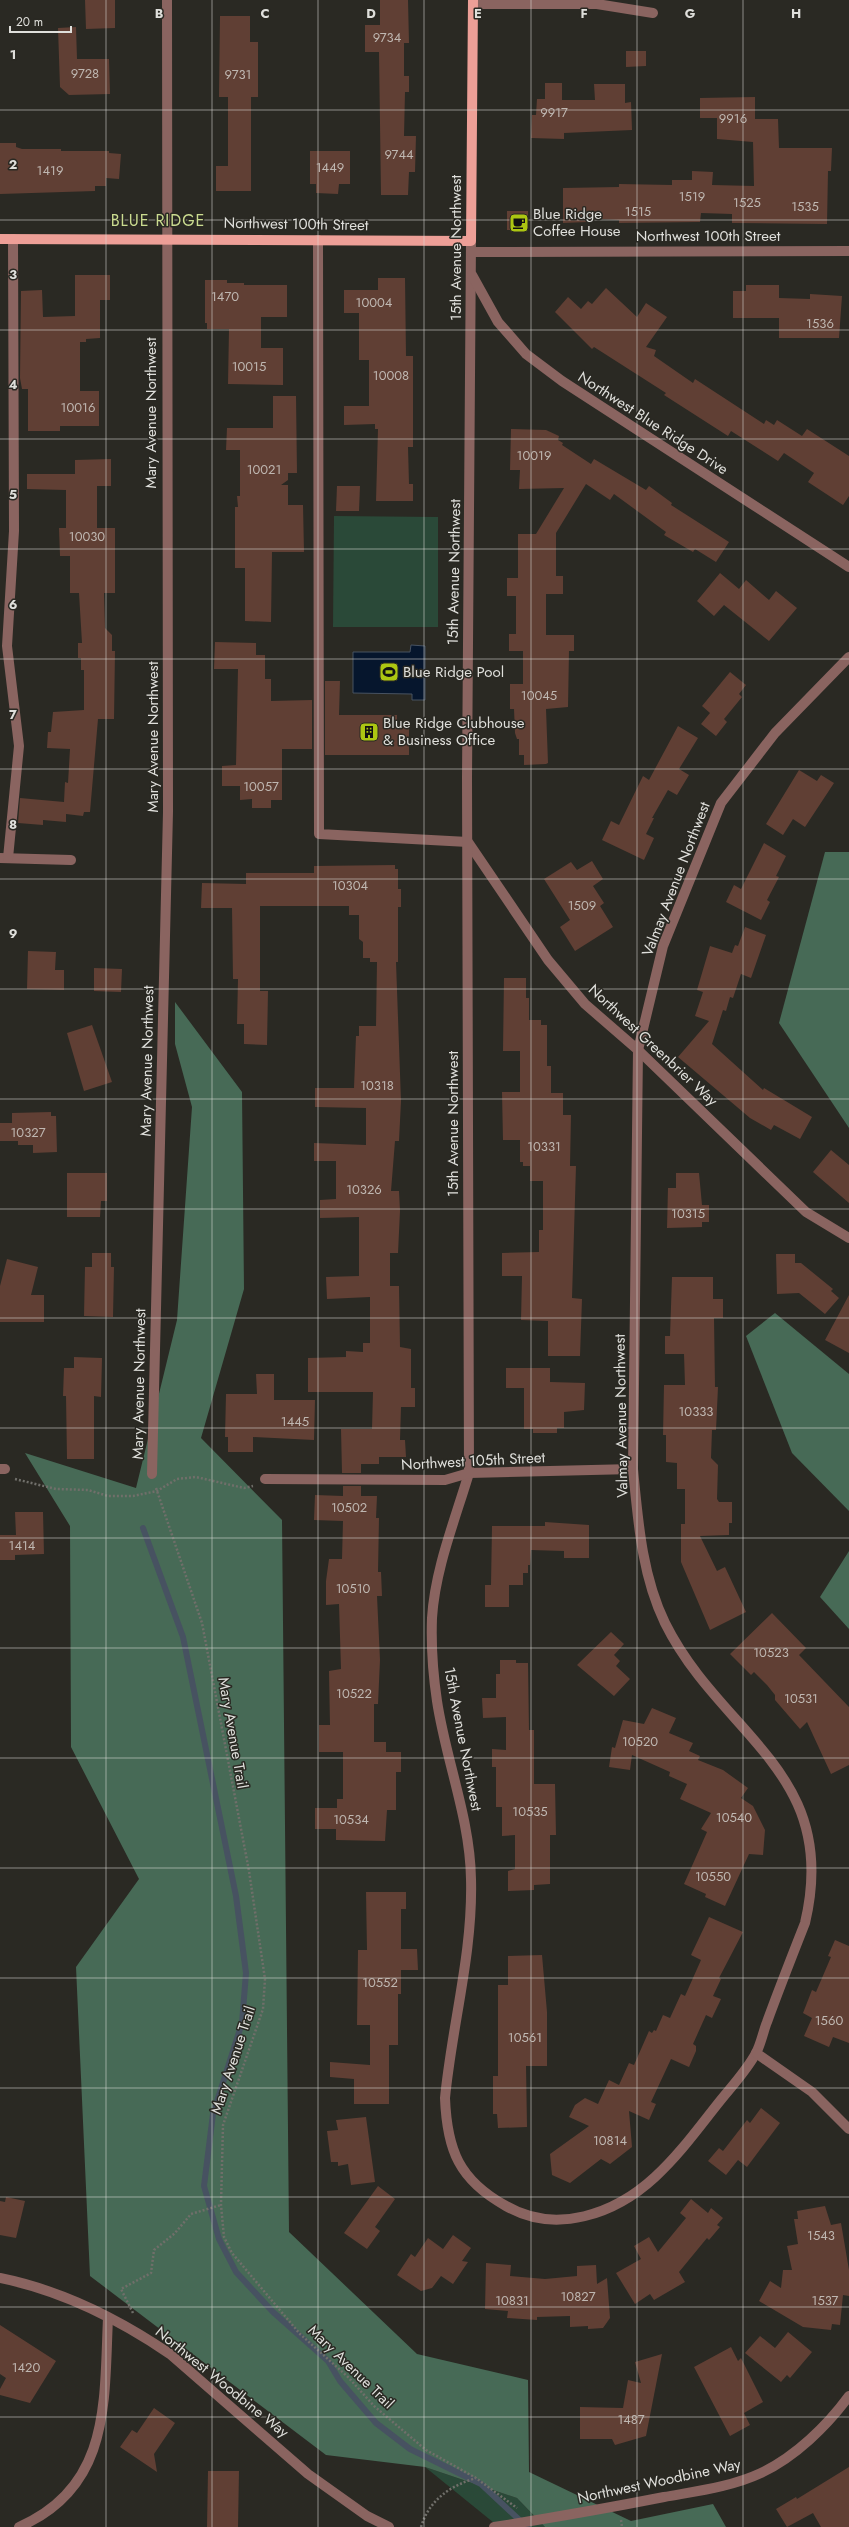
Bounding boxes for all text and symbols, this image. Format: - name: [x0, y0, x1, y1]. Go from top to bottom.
- text: B: [155, 4, 164, 23]
- text: C: [260, 4, 270, 23]
- text: D: [366, 4, 376, 23]
- text: E: [474, 4, 482, 23]
- text: F: [580, 4, 588, 23]
- text: G: [685, 4, 696, 23]
- text: H: [791, 4, 801, 23]
- scale bar: [10, 8, 71, 34]
- text: 20 m: [16, 13, 43, 31]
- house number: 9734: [373, 28, 402, 47]
- text: 1: [10, 45, 16, 64]
- house number: 9728: [71, 64, 99, 83]
- house number: 9731: [225, 65, 251, 84]
- house number: 9917: [540, 103, 568, 122]
- house number: 9916: [719, 109, 747, 128]
- house number: 9744: [384, 145, 414, 164]
- text: 2: [9, 155, 17, 174]
- house number: 1449: [316, 158, 344, 177]
- house number: 1419: [37, 161, 63, 180]
- street label: 15th Avenue Northwest: [445, 175, 467, 321]
- house number: 1519: [679, 187, 705, 206]
- house number: 1525: [733, 193, 761, 212]
- house number: 1535: [791, 197, 819, 216]
- house number: 1515: [625, 202, 651, 221]
- place label: Blue Ridge Coffee House: [533, 203, 621, 242]
- district label: BLUE RIDGE: [111, 209, 205, 232]
- street label: Northwest 100th Street: [223, 212, 369, 236]
- cafe icon: Blue Ridge Coffee House: [508, 212, 530, 234]
- street label: Northwest 100th Street: [636, 225, 781, 247]
- text: 3: [9, 265, 17, 284]
- house number: 1470: [211, 287, 239, 306]
- house number: 10004: [356, 293, 393, 312]
- house number: 1536: [806, 314, 834, 333]
- street label: Mary Avenue Northwest: [140, 337, 162, 489]
- house number: 10015: [232, 357, 266, 376]
- house number: 10008: [373, 366, 409, 385]
- street label: Northwest Blue Ridge Drive: [574, 366, 733, 480]
- text: 4: [8, 375, 18, 394]
- house number: 10016: [61, 398, 95, 417]
- house number: 10019: [517, 446, 551, 465]
- house number: 10021: [247, 460, 281, 479]
- text: 5: [9, 485, 17, 504]
- street label: 15th Avenue Northwest: [442, 498, 466, 645]
- house number: 10030: [69, 527, 105, 546]
- text: 6: [9, 595, 18, 614]
- street label: Mary Avenue Northwest: [142, 661, 164, 813]
- sports icon: Blue Ridge Pool: [378, 661, 400, 683]
- place label: Blue Ridge Pool: [403, 661, 504, 683]
- house number: 10045: [521, 686, 557, 705]
- text: 7: [9, 705, 17, 724]
- place label: Blue Ridge Clubhouse & Business Office: [383, 712, 525, 751]
- building icon: Blue Ridge Clubhouse & Business Office: [358, 721, 380, 743]
- house number: 10057: [243, 777, 279, 796]
- street label: Valmay Avenue Northwest: [636, 798, 716, 959]
- text: 8: [9, 815, 17, 834]
- house number: 10304: [332, 876, 368, 895]
- house number: 1509: [568, 896, 596, 915]
- text: 9: [9, 924, 18, 943]
- street label: Northwest Greenbrier Way: [583, 979, 723, 1111]
- street label: Mary Avenue Northwest: [135, 985, 159, 1137]
- street label: 15th Avenue Northwest: [442, 1051, 464, 1197]
- house number: 10318: [360, 1076, 394, 1095]
- house number: 10327: [11, 1123, 46, 1142]
- house number: 10331: [527, 1137, 561, 1156]
- house number: 10326: [346, 1180, 382, 1199]
- house number: 10315: [671, 1204, 705, 1223]
- street label: Mary Avenue Northwest: [127, 1308, 151, 1460]
- street label: Valmay Avenue Northwest: [609, 1333, 633, 1498]
- house number: 10333: [679, 1402, 713, 1421]
- house number: 1445: [281, 1412, 309, 1431]
- street label: Northwest 105th Street: [400, 1446, 546, 1476]
- house number: 10502: [331, 1498, 367, 1517]
- house number: 1414: [9, 1536, 36, 1555]
- house number: 10510: [336, 1579, 371, 1598]
- house number: 10523: [753, 1643, 789, 1662]
- street label: 15th Avenue Northwest: [438, 1665, 488, 1813]
- street label: Mary Avenue Trail: [212, 1676, 254, 1790]
- house number: 10522: [336, 1684, 372, 1703]
- house number: 10531: [784, 1689, 818, 1708]
- house number: 10520: [622, 1732, 658, 1751]
- house number: 10535: [512, 1802, 548, 1821]
- house number: 10540: [716, 1808, 752, 1827]
- house number: 10534: [333, 1810, 369, 1829]
- house number: 10550: [695, 1867, 731, 1886]
- house number: 10552: [362, 1973, 398, 1992]
- street label: Mary Avenue Trail: [205, 2003, 261, 2117]
- house number: 1560: [815, 2011, 843, 2030]
- house number: 10561: [508, 2028, 542, 2047]
- house number: 10814: [593, 2131, 628, 2150]
- house number: 1543: [807, 2226, 835, 2245]
- house number: 10827: [561, 2287, 596, 2306]
- house number: 10831: [495, 2291, 529, 2310]
- house number: 1537: [812, 2291, 839, 2310]
- street label: Mary Avenue Trail: [303, 2320, 399, 2414]
- street label: Northwest Woodbine Way: [150, 2321, 294, 2443]
- house number: 1420: [12, 2358, 41, 2377]
- house number: 1487: [617, 2410, 645, 2429]
- street label: Northwest Woodbine Way: [575, 2453, 743, 2509]

